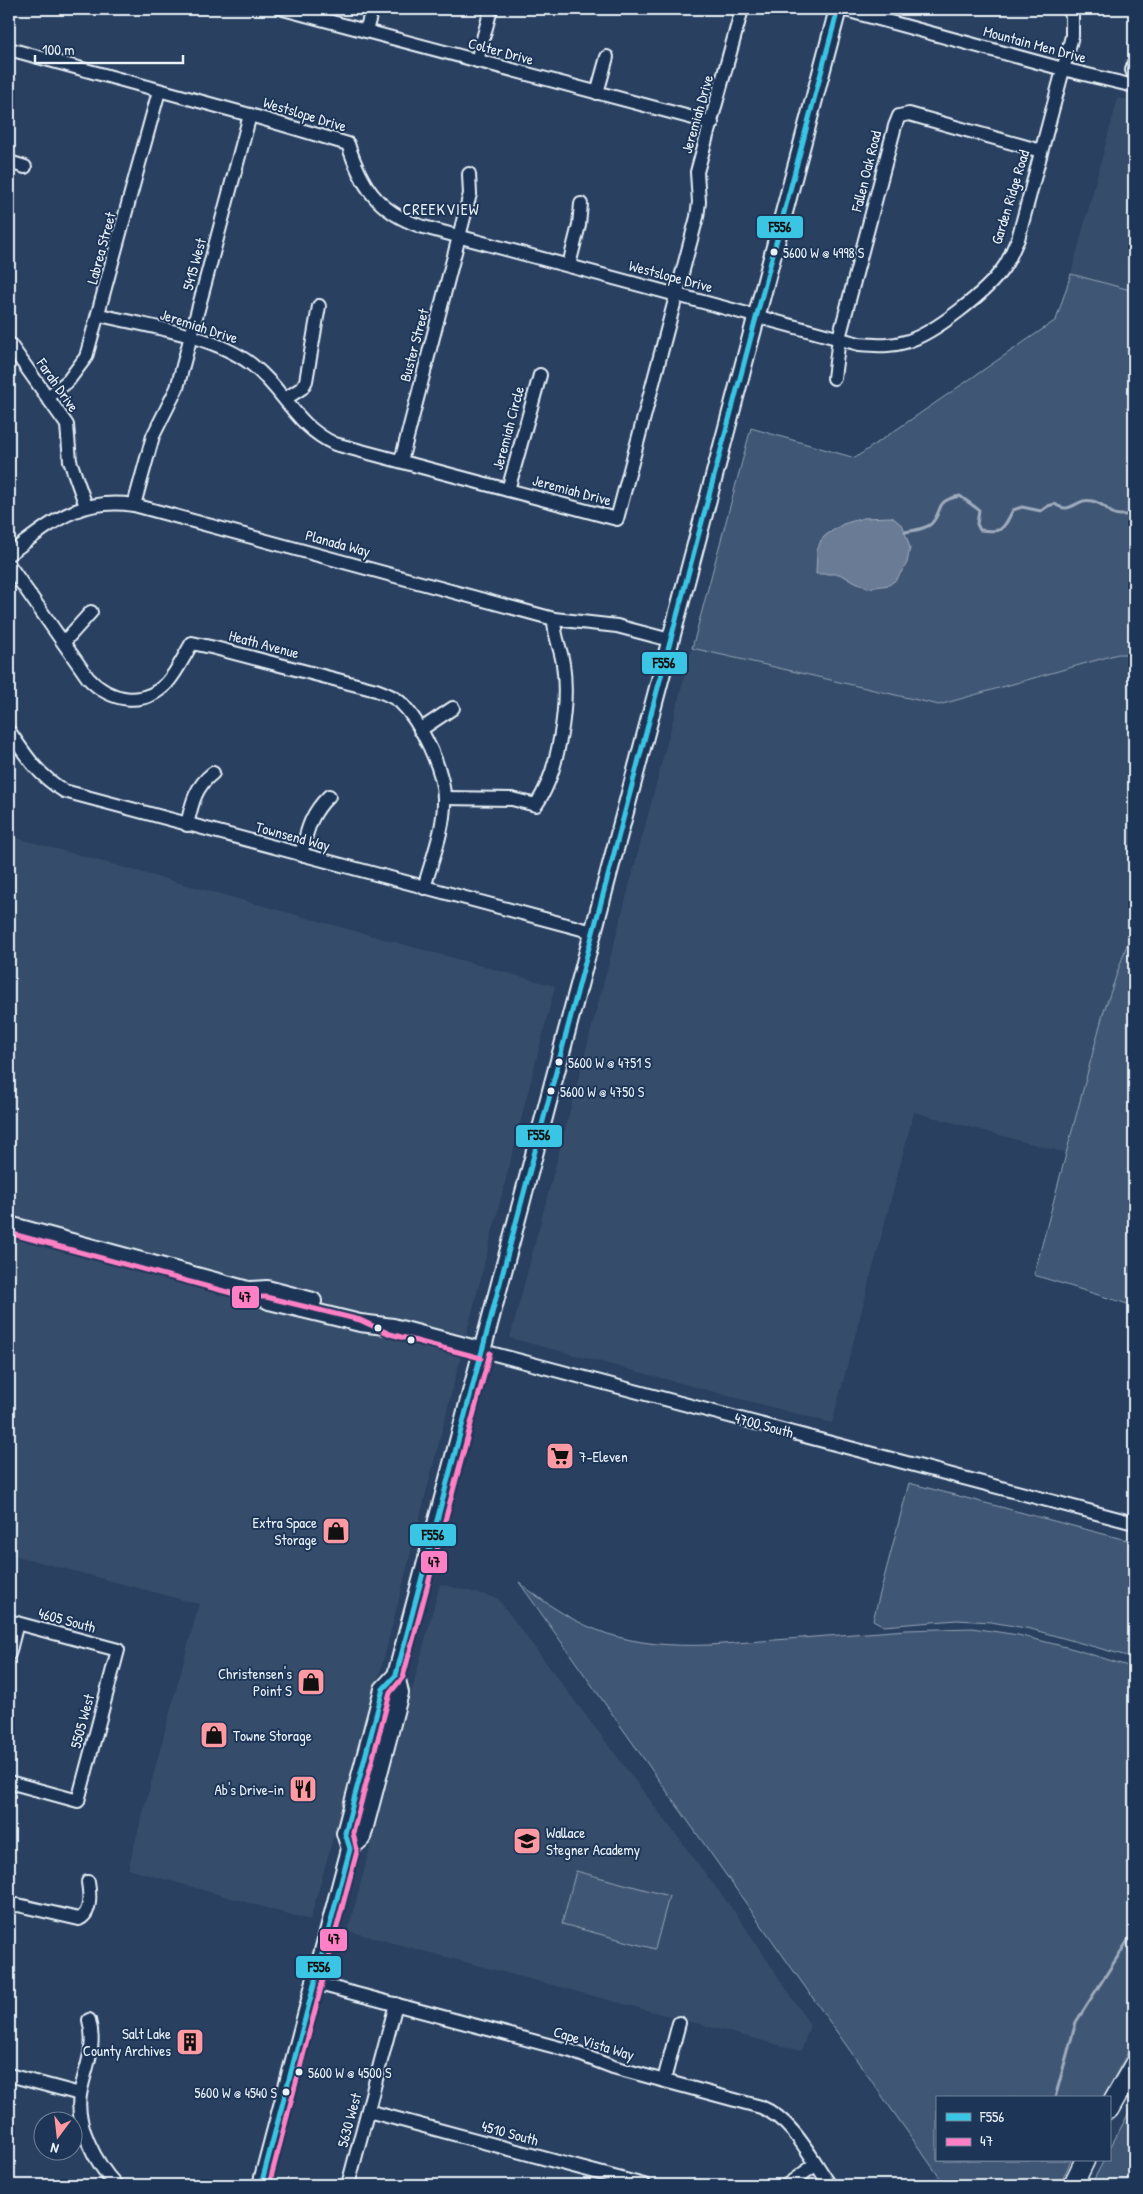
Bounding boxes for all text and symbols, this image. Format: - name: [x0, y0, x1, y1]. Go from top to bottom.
- street label: Mountain Men Drive: [981, 20, 1089, 68]
- scale bar: [35, 32, 182, 64]
- street label: Colter Drive: [466, 32, 536, 70]
- text: 100 m: [42, 39, 75, 60]
- street label: Jeremiah Drive: [676, 72, 718, 156]
- street label: Westslope Drive: [261, 91, 349, 137]
- street label: Fallen Oak Road: [846, 128, 886, 215]
- street label: Garden Ridge Road: [986, 147, 1034, 247]
- district label: CREEKVIEW: [402, 198, 480, 220]
- street label: Labrea Street: [81, 209, 121, 286]
- line badge: F556: [756, 215, 804, 239]
- text: F556: [768, 217, 792, 236]
- street label: 5415 West: [177, 235, 211, 292]
- place label: 5600 W @ 4998 S: [783, 243, 865, 262]
- marker: 5600 W @ 4998 S: [769, 247, 779, 257]
- street label: Westslope Drive: [627, 255, 715, 297]
- street label: Jeremiah Drive: [157, 304, 241, 348]
- street label: Buster Street: [394, 305, 434, 384]
- street label: Farah Drive: [31, 353, 84, 416]
- street label: Jeremiah Circle: [487, 384, 529, 472]
- street label: Jeremiah Drive: [530, 469, 614, 511]
- street label: Planada Way: [303, 524, 373, 562]
- street label: Heath Avenue: [227, 625, 301, 663]
- line badge: F556: [641, 651, 688, 675]
- text: F556: [652, 653, 676, 672]
- street label: Townsend Way: [254, 816, 332, 856]
- place label: 5600 W @ 4751 S: [568, 1053, 651, 1072]
- marker: 5600 W @ 4751 S: [554, 1057, 564, 1067]
- place label: 5600 W @ 4750 S: [560, 1082, 645, 1101]
- marker: 5600 W @ 4750 S: [546, 1086, 556, 1096]
- line badge: F556: [515, 1124, 563, 1148]
- text: F556: [527, 1125, 551, 1144]
- line badge: 47: [231, 1285, 260, 1309]
- text: 47: [239, 1287, 251, 1306]
- unlabelled marker: [373, 1323, 383, 1333]
- unlabelled marker: [406, 1335, 416, 1345]
- street label: 4700 South: [732, 1407, 796, 1443]
- supermarket icon: 7-Eleven: [545, 1441, 575, 1471]
- place label: 7-Eleven: [579, 1446, 628, 1467]
- place label: Extra Space Storage: [252, 1512, 317, 1550]
- shop icon: Extra Space Storage: [321, 1516, 351, 1546]
- line badge: F556: [409, 1523, 457, 1547]
- text: F556: [421, 1525, 445, 1544]
- line badge: 47: [420, 1550, 448, 1574]
- text: 47: [428, 1552, 440, 1571]
- street label: 4605 South: [36, 1602, 98, 1638]
- place label: Christensen's Point S: [218, 1663, 292, 1701]
- shop icon: Christensen's Point S: [296, 1667, 326, 1697]
- street label: 5505 West: [65, 1691, 100, 1750]
- shop icon: Towne Storage: [199, 1720, 229, 1750]
- place label: Towne Storage: [233, 1725, 312, 1746]
- restaurant icon: Ab's Drive-in: [288, 1774, 318, 1804]
- place label: Ab's Drive-in: [214, 1779, 284, 1800]
- place label: Wallace Stegner Academy: [546, 1822, 640, 1860]
- school or university icon: Wallace Stegner Academy: [512, 1826, 542, 1856]
- line badge: 47: [319, 1928, 348, 1952]
- text: 47: [328, 1929, 340, 1948]
- line badge: F556: [295, 1955, 342, 1979]
- text: F556: [307, 1957, 331, 1976]
- street label: Cape Vista Way: [551, 2021, 637, 2065]
- place label: Salt Lake County Archives: [83, 2023, 171, 2061]
- building icon: Salt Lake County Archives: [175, 2027, 205, 2057]
- place label: 5600 W @ 4500 S: [308, 2063, 392, 2082]
- marker: 5600 W @ 4500 S: [294, 2067, 304, 2077]
- place label: 5600 W @ 4540 S: [195, 2083, 278, 2102]
- marker: 5600 W @ 4540 S: [281, 2087, 291, 2097]
- street label: 5630 West: [332, 2090, 367, 2149]
- legend: [936, 2096, 1110, 2162]
- text: F556: [979, 2106, 1004, 2127]
- north arrow: [32, 2112, 82, 2162]
- street label: 4510 South: [479, 2115, 541, 2151]
- text: 47: [980, 2130, 993, 2151]
- text: N: [48, 2139, 61, 2159]

